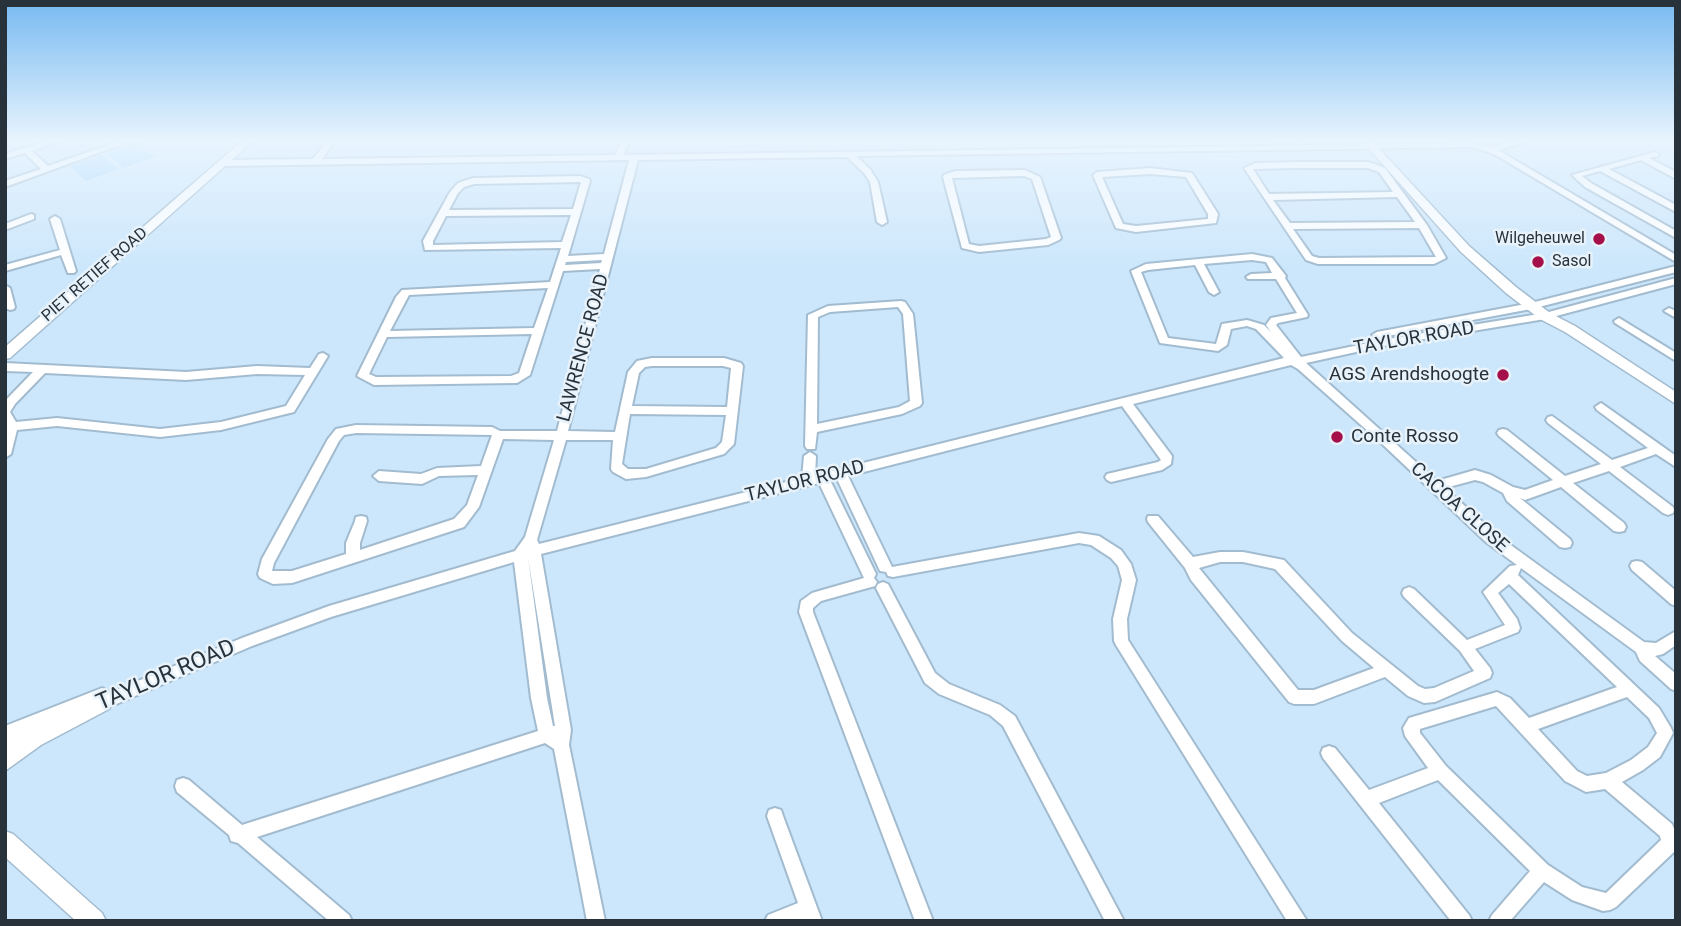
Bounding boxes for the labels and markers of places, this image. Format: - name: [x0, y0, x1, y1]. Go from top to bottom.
- place label: Wilgeheuwel: [1495, 229, 1585, 249]
- marker: Wilgeheuwel: [1591, 231, 1607, 247]
- place label: Sasol: [1552, 252, 1591, 272]
- marker: Sasol: [1530, 254, 1546, 270]
- place label: AGS Arendshoogte: [1329, 364, 1489, 386]
- marker: AGS Arendshoogte: [1495, 367, 1511, 383]
- place label: Conte Rosso: [1351, 426, 1459, 448]
- marker: Conte Rosso: [1329, 429, 1345, 445]

